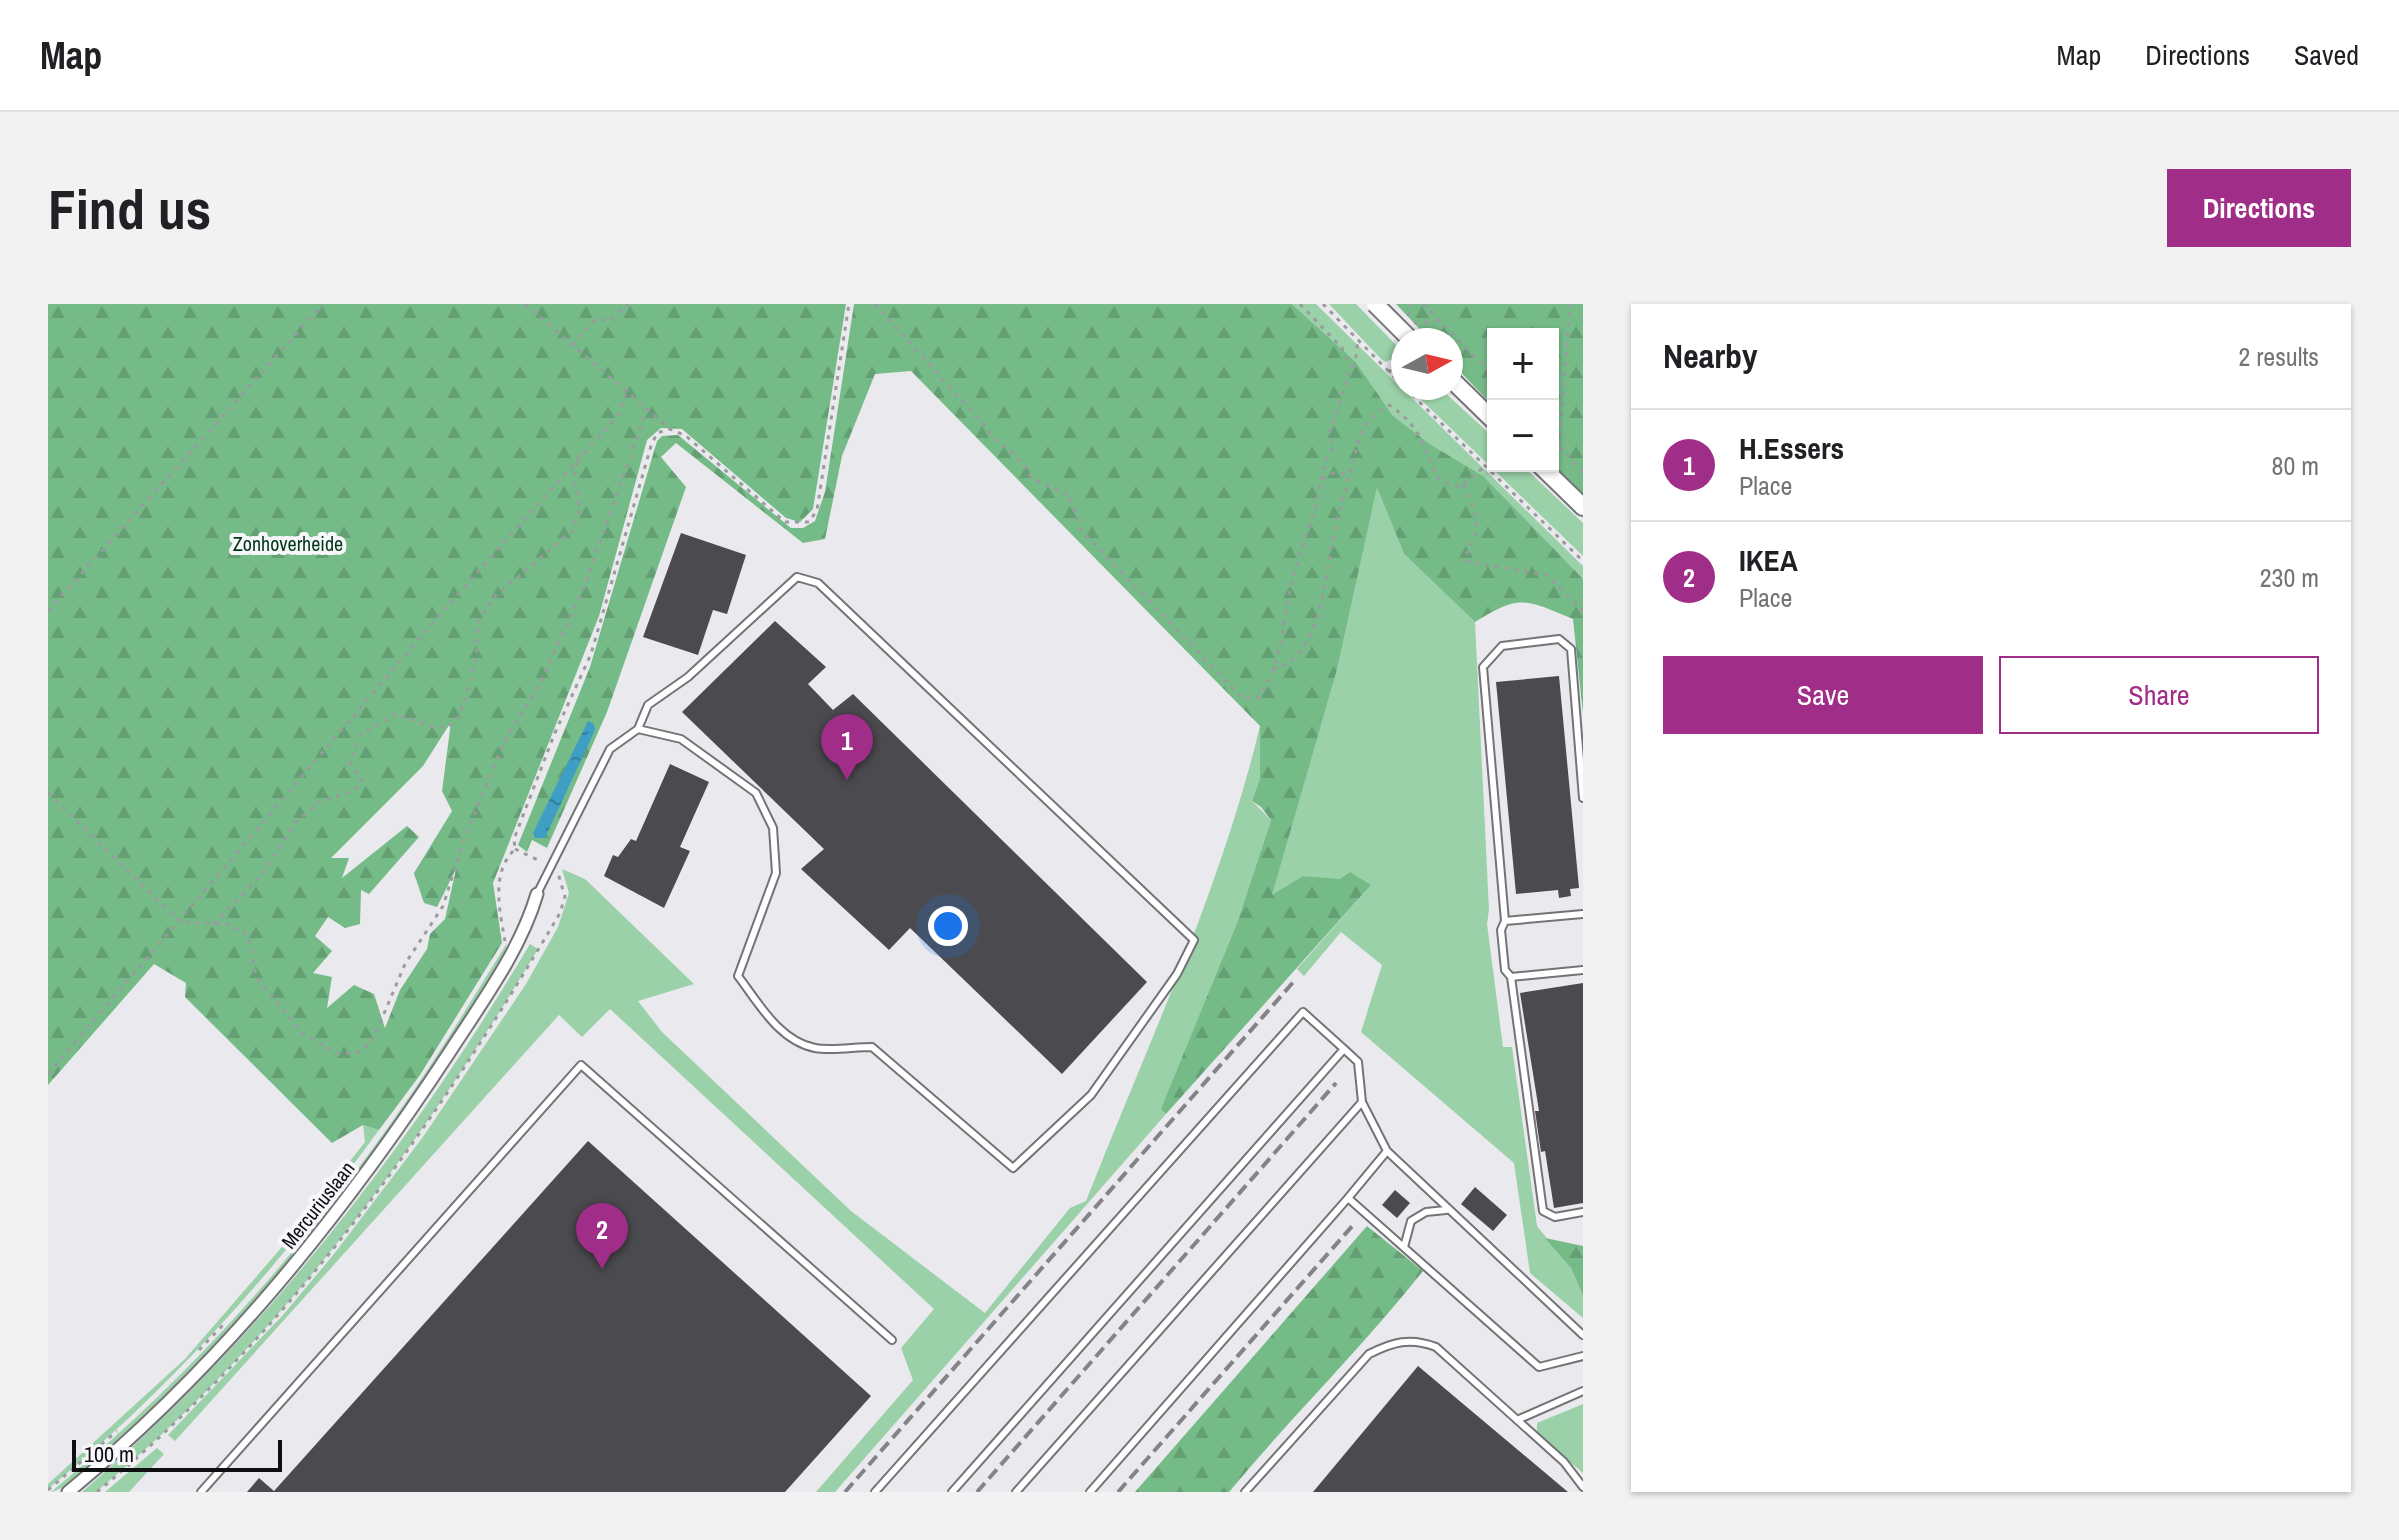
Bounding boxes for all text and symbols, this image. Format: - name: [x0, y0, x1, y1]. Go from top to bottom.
- text: Map: [40, 30, 102, 81]
- text: Map: [2057, 36, 2101, 74]
- text: Directions: [2145, 36, 2250, 74]
- text: Saved: [2294, 36, 2359, 74]
- button: Directions: [2167, 169, 2351, 247]
- text: Find us: [48, 171, 211, 246]
- north arrow: [1391, 328, 1463, 400]
- map controls: [1487, 328, 1559, 472]
- button: +: [1487, 328, 1559, 400]
- text: Nearby: [1663, 333, 1758, 379]
- text: 2 results: [2238, 339, 2319, 374]
- button: −: [1487, 400, 1559, 472]
- text: H.Essers: [1739, 428, 1844, 468]
- text: 1: [1683, 448, 1695, 483]
- text: 80 m: [2272, 448, 2319, 483]
- text: Place: [1739, 468, 1792, 503]
- park label: Zonhoverheide: [233, 530, 343, 557]
- text: IKEA: [1739, 540, 1798, 580]
- text: 2: [1683, 560, 1695, 595]
- text: 230 m: [2260, 560, 2319, 595]
- text: Place: [1739, 580, 1792, 615]
- button: Save: [1663, 656, 1983, 734]
- button: Share: [1999, 656, 2319, 734]
- pin: 1: [821, 714, 873, 780]
- your location: [928, 906, 968, 946]
- street label: Mercuriuslaan: [275, 1155, 360, 1254]
- pin: 2: [576, 1203, 628, 1269]
- scale bar: [72, 1436, 282, 1472]
- text: 100 m: [84, 1439, 134, 1469]

